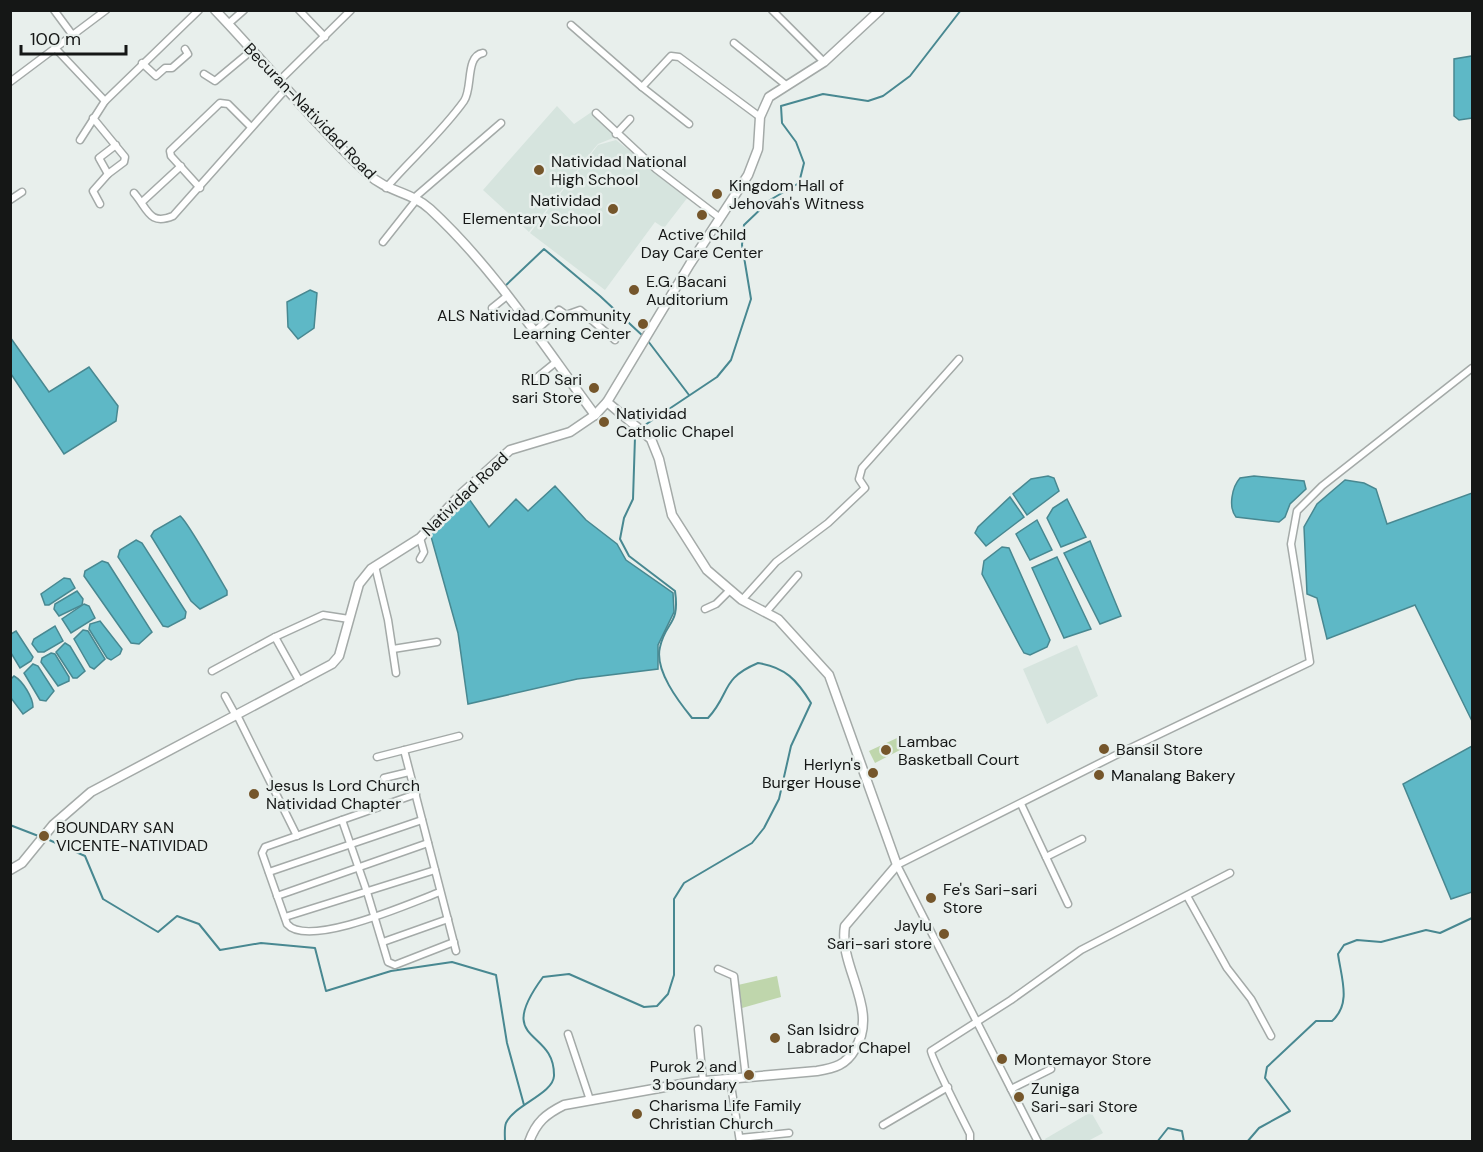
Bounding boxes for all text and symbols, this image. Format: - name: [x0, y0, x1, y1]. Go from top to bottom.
- scale bar: [21, 18, 126, 56]
- text: 100 m: [30, 27, 81, 51]
- street label: Becuran-Natividad Road: [239, 38, 381, 184]
- place label: Natividad National High School: [551, 151, 687, 190]
- marker: Natividad National High School: [532, 163, 546, 177]
- place label: Kingdom Hall of Jehovah's Witness: [729, 175, 864, 214]
- marker: Kingdom Hall of Jehovah's Witness: [710, 187, 724, 201]
- place label: Natividad Elementary School: [463, 190, 601, 229]
- marker: Natividad Elementary School: [606, 202, 620, 216]
- marker: Active Child Day Care Center: [695, 208, 709, 222]
- place label: Active Child Day Care Center: [641, 224, 763, 263]
- place label: E.G. Bacani Auditorium: [646, 271, 728, 310]
- marker: E.G. Bacani Auditorium: [627, 283, 641, 297]
- place label: ALS Natividad Community Learning Center: [437, 305, 631, 344]
- marker: ALS Natividad Community Learning Center: [636, 317, 650, 331]
- place label: RLD Sari sari Store: [512, 369, 582, 408]
- marker: RLD Sari sari Store: [587, 381, 601, 395]
- place label: Natividad Catholic Chapel: [616, 403, 734, 442]
- marker: Natividad Catholic Chapel: [597, 415, 611, 429]
- street label: Natividad Road: [417, 447, 513, 541]
- place label: Lambac Basketball Court: [898, 731, 1019, 770]
- place label: Bansil Store: [1116, 739, 1203, 760]
- marker: Bansil Store: [1097, 742, 1111, 756]
- marker: Lambac Basketball Court: [879, 743, 893, 757]
- place label: Herlyn's Burger House: [762, 754, 861, 793]
- place label: Manalang Bakery: [1111, 765, 1236, 786]
- marker: Herlyn's Burger House: [866, 766, 880, 780]
- marker: Manalang Bakery: [1092, 768, 1106, 782]
- place label: Jesus Is Lord Church Natividad Chapter: [266, 775, 420, 814]
- marker: Jesus Is Lord Church Natividad Chapter: [247, 787, 261, 801]
- place label: BOUNDARY SAN VICENTE-NATIVIDAD: [56, 817, 208, 856]
- marker: BOUNDARY SAN VICENTE-NATIVIDAD: [37, 829, 51, 843]
- place label: Fe's Sari-sari Store: [943, 879, 1037, 918]
- marker: Fe's Sari-sari Store: [924, 891, 938, 905]
- place label: Jaylu Sari-sari store: [827, 915, 932, 954]
- marker: Jaylu Sari-sari store: [937, 927, 951, 941]
- place label: San Isidro Labrador Chapel: [787, 1019, 911, 1058]
- marker: San Isidro Labrador Chapel: [768, 1031, 782, 1045]
- place label: Montemayor Store: [1014, 1049, 1151, 1070]
- marker: Montemayor Store: [995, 1052, 1009, 1066]
- place label: Purok 2 and 3 boundary: [650, 1056, 737, 1095]
- marker: Purok 2 and 3 boundary: [742, 1068, 756, 1082]
- place label: Zuniga Sari-sari Store: [1031, 1078, 1138, 1117]
- marker: Zuniga Sari-sari Store: [1012, 1090, 1026, 1104]
- place label: Charisma Life Family Christian Church: [649, 1095, 802, 1134]
- marker: Charisma Life Family Christian Church: [630, 1107, 644, 1121]

